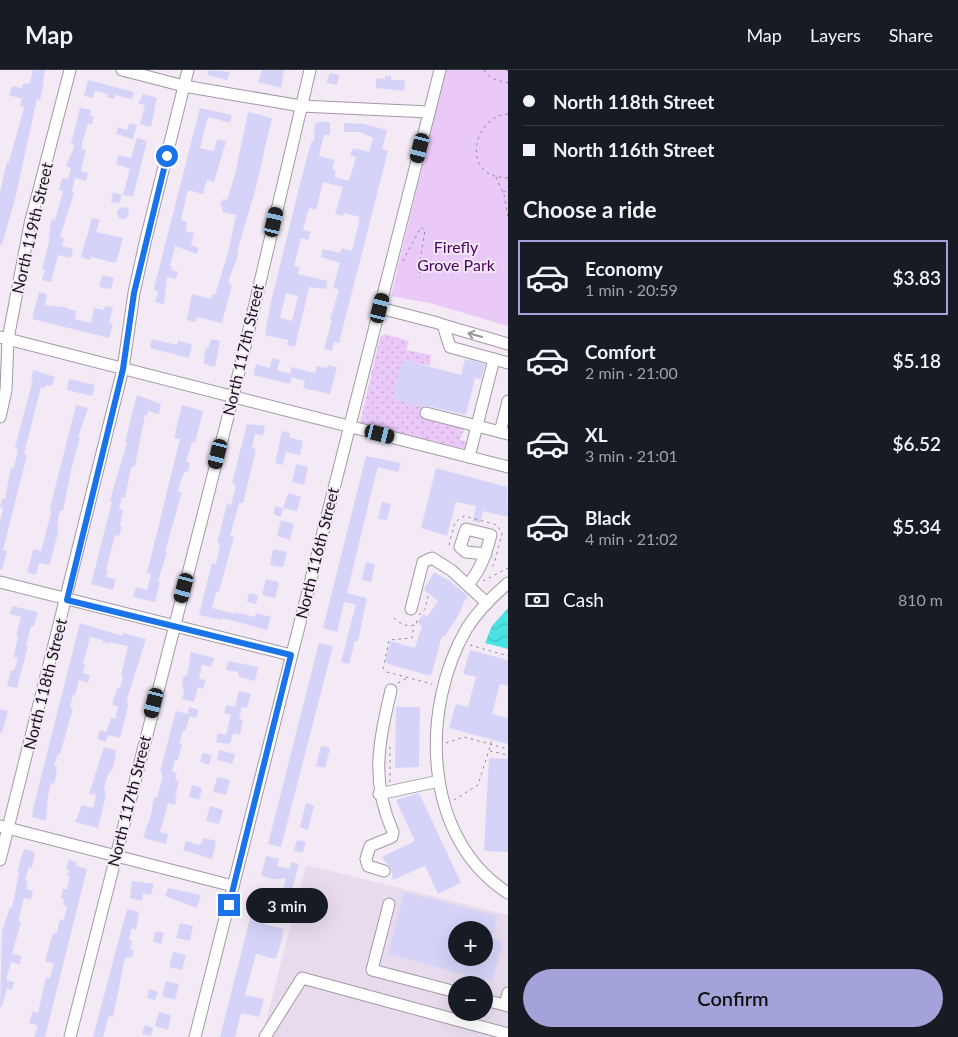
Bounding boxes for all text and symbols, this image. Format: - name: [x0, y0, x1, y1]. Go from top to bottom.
- text: Map: [25, 20, 73, 49]
- text: Map: [746, 24, 782, 46]
- text: Layers: [810, 24, 861, 46]
- text: Share: [889, 24, 933, 46]
- text: North 118th Street: [553, 90, 714, 113]
- car: [409, 132, 430, 164]
- text: North 116th Street: [553, 138, 714, 161]
- route start: [156, 145, 178, 167]
- street label: North 119th Street: [7, 160, 56, 295]
- text: Choose a ride: [523, 196, 657, 223]
- car: [263, 206, 284, 238]
- park label: Firefly Grove Park: [417, 237, 496, 274]
- icon: car: [525, 255, 570, 300]
- text: Economy: [585, 257, 663, 280]
- text: $3.83: [892, 266, 941, 289]
- text: 1 min · 20:59: [585, 280, 678, 299]
- street label: North 117th Street: [218, 282, 267, 417]
- car: [369, 292, 390, 324]
- one-way arrow: [468, 329, 484, 339]
- icon: car: [525, 338, 570, 383]
- text: Comfort: [585, 340, 656, 363]
- text: $5.18: [892, 349, 941, 372]
- text: 2 min · 21:00: [585, 363, 678, 382]
- icon: car: [525, 421, 570, 466]
- car: [363, 423, 396, 445]
- text: XL: [585, 423, 608, 446]
- text: $6.52: [892, 432, 941, 455]
- car: [207, 438, 228, 470]
- text: 3 min · 21:01: [585, 446, 678, 465]
- street label: North 116th Street: [291, 485, 342, 620]
- icon: car: [525, 504, 570, 549]
- text: Black: [585, 506, 631, 529]
- text: $5.34: [892, 515, 941, 538]
- text: 4 min · 21:02: [585, 529, 678, 548]
- car: [172, 572, 195, 604]
- icon: cash: [523, 586, 551, 614]
- text: Cash: [563, 588, 604, 611]
- text: 810 m: [898, 590, 943, 609]
- street label: North 118th Street: [19, 616, 70, 751]
- car: [143, 687, 164, 719]
- street label: North 117th Street: [103, 733, 154, 868]
- callout: 3 min: [246, 888, 329, 922]
- route end: [218, 894, 240, 916]
- text: 3 min: [267, 896, 307, 915]
- map controls: [448, 921, 493, 1021]
- button: +: [448, 921, 493, 966]
- button: Confirm: [523, 969, 943, 1027]
- button: −: [448, 976, 493, 1021]

